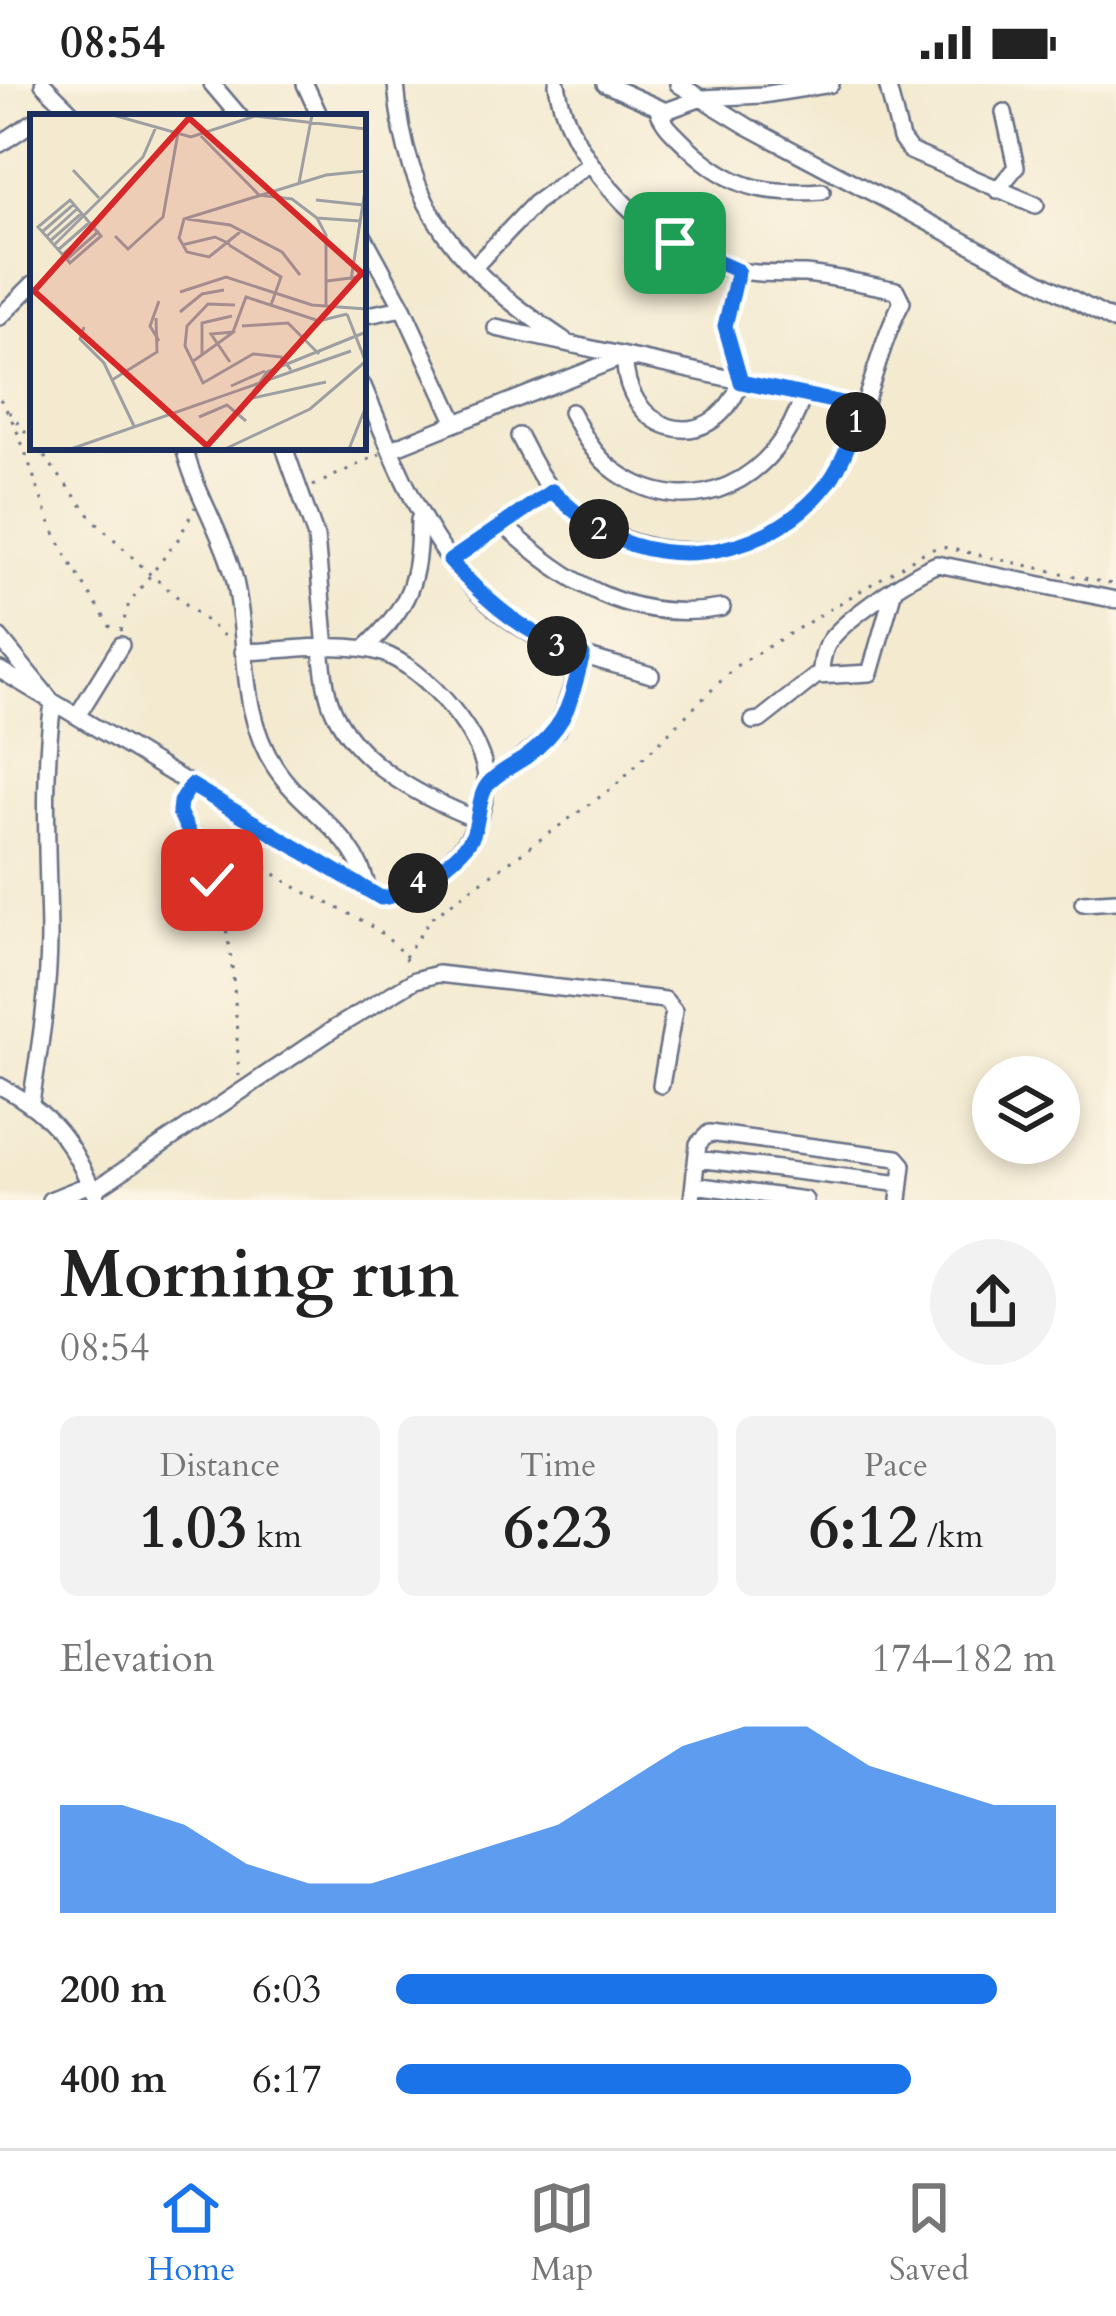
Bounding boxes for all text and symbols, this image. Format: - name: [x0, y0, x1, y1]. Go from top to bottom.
- text: 08:54: [60, 12, 165, 73]
- inset map: [30, 114, 366, 450]
- pin: [624, 192, 726, 294]
- icon: arrive: [642, 210, 708, 276]
- pin: 1: [826, 392, 886, 452]
- text: 1: [848, 399, 864, 444]
- pin: 2: [569, 499, 629, 559]
- text: 2: [591, 506, 607, 551]
- pin: 3: [527, 616, 587, 676]
- text: 3: [549, 623, 565, 668]
- pin: [161, 829, 263, 931]
- icon: check: [179, 847, 245, 913]
- pin: 4: [388, 853, 448, 913]
- text: 4: [410, 860, 426, 905]
- map controls: [972, 1056, 1080, 1164]
- button: layers: [972, 1056, 1080, 1164]
- text: Morning run: [60, 1231, 459, 1320]
- button: share: [930, 1239, 1056, 1365]
- text: 08:54: [60, 1321, 150, 1374]
- text: Distance: [160, 1443, 280, 1488]
- text: Time: [520, 1443, 596, 1488]
- text: Pace: [864, 1443, 928, 1488]
- text: 1.03: [138, 1488, 248, 1569]
- text: 6:23: [503, 1488, 613, 1569]
- text: 6:12: [809, 1488, 918, 1569]
- text: km: [248, 1514, 302, 1559]
- text: /km: [918, 1514, 983, 1559]
- text: Elevation: [60, 1632, 215, 1685]
- text: 174–182 m: [871, 1632, 1056, 1685]
- text: 200 m: [60, 1963, 166, 2016]
- text: 6:03: [252, 1963, 322, 2016]
- text: 400 m: [60, 2053, 166, 2106]
- text: 6:17: [252, 2053, 322, 2106]
- tab: Home: [147, 2175, 235, 2292]
- tab: Map: [529, 2175, 595, 2292]
- tab: Saved: [889, 2175, 969, 2292]

